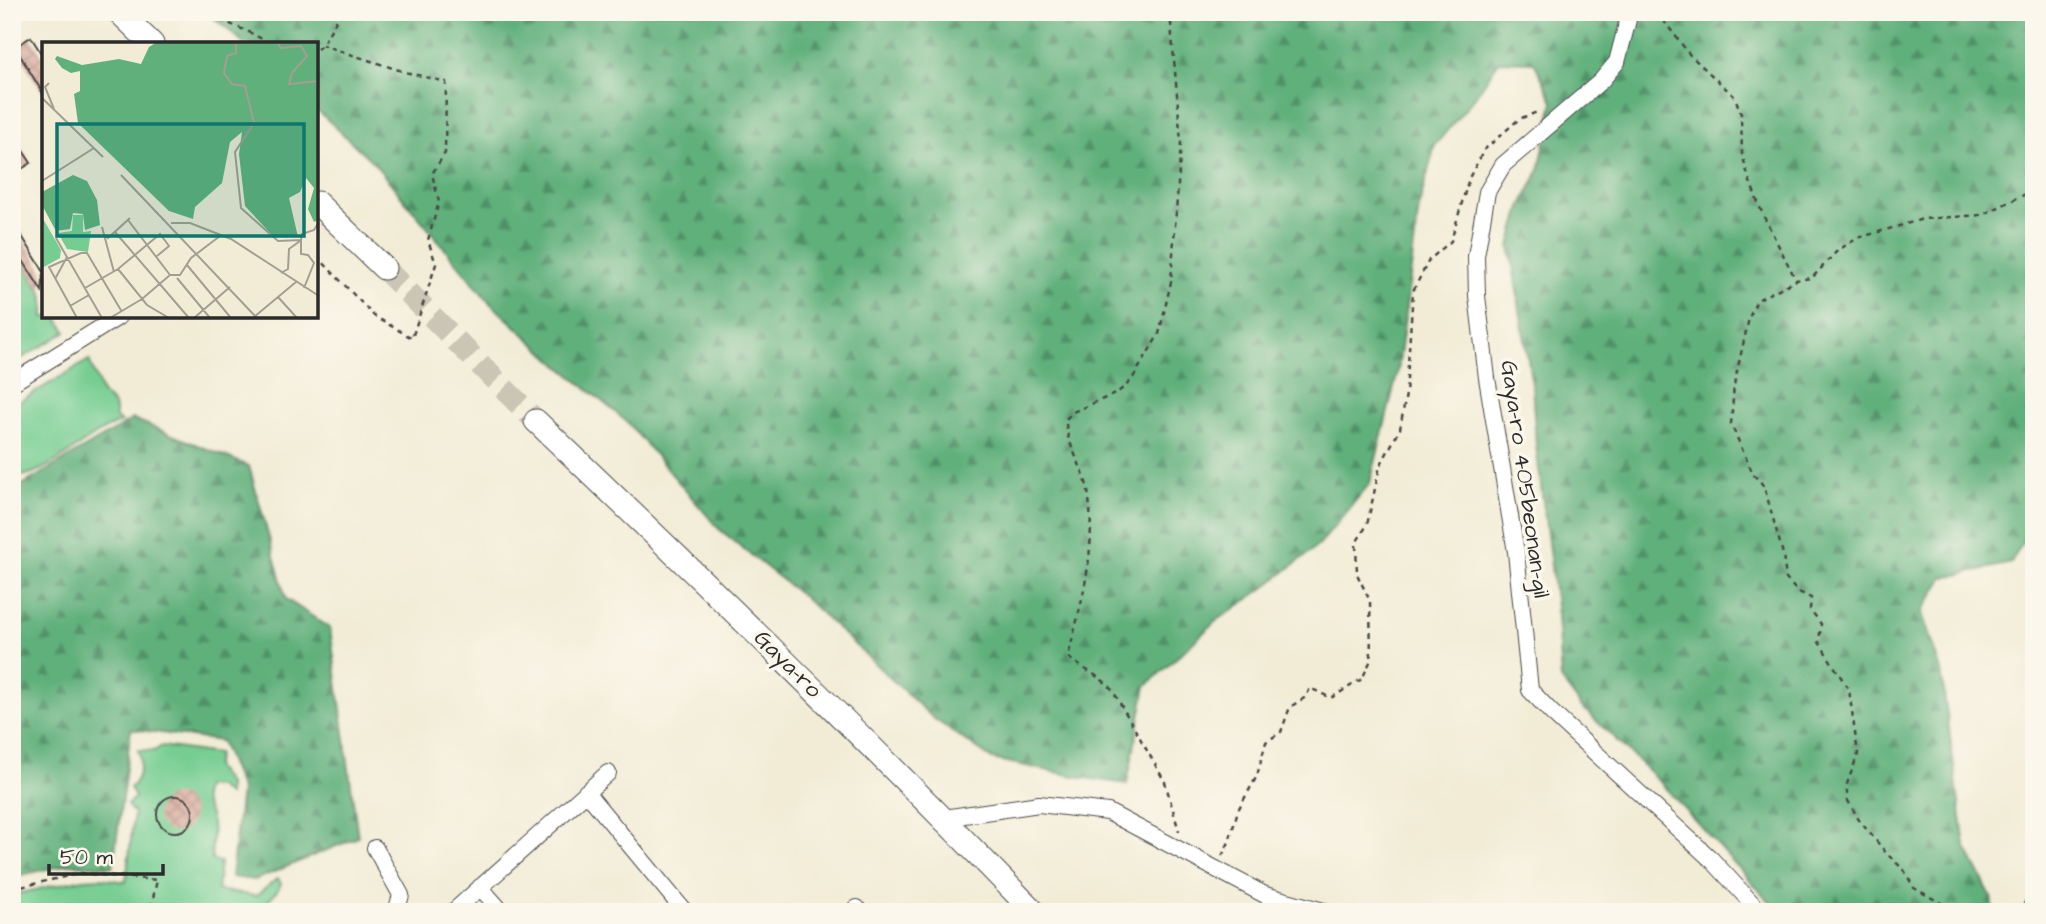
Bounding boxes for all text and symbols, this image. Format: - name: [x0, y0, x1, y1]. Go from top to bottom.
- inset map: [42, 42, 318, 318]
- street label: Gaya-ro 405beonan-gil: [1492, 358, 1558, 600]
- street label: Gaya-ro: [746, 623, 829, 706]
- scale bar: [49, 833, 163, 877]
- text: 50 m: [60, 843, 114, 872]

